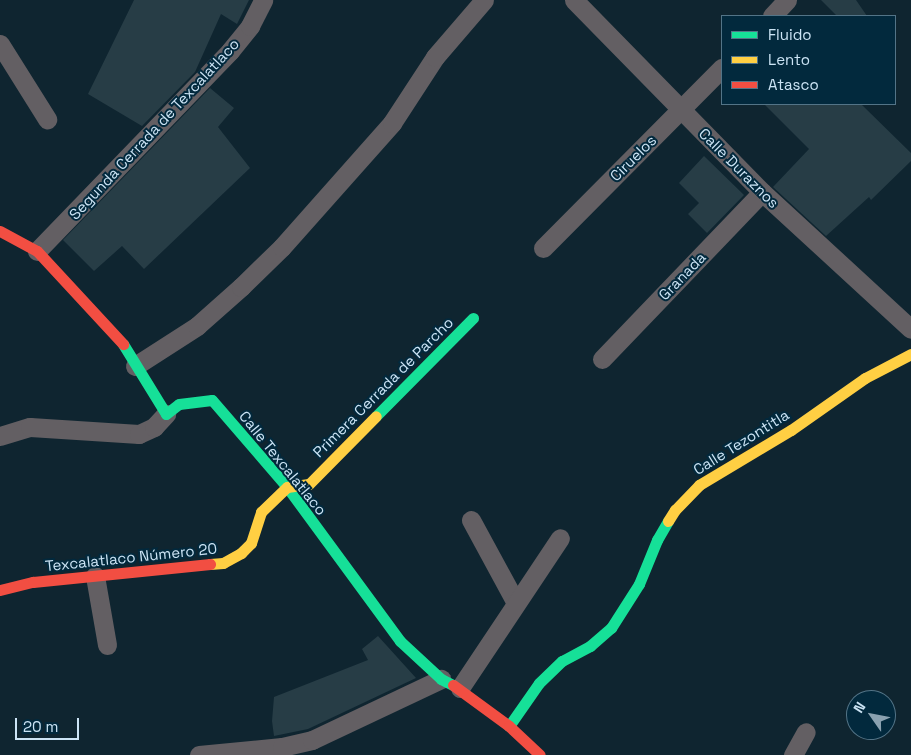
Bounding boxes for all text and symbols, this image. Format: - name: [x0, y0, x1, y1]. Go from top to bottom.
- legend: [721, 15, 896, 105]
- text: Fluido: [768, 25, 812, 44]
- street label: Segunda Cerrada de Texcalatlaco: [65, 35, 243, 223]
- text: Lento: [768, 50, 810, 69]
- text: Atasco: [768, 75, 819, 94]
- street label: Calle Duraznos: [695, 124, 783, 212]
- street label: Ciruelos: [606, 131, 660, 185]
- street label: Granada: [655, 248, 709, 304]
- street label: Primera Cerrada de Parcho: [309, 313, 457, 461]
- street label: Calle Tezontitla: [690, 405, 792, 479]
- street label: Calle Texcalatlaco: [235, 407, 331, 519]
- street label: Texcalatlaco Número 20: [44, 539, 218, 575]
- north arrow: [846, 690, 896, 740]
- text: N: [849, 699, 869, 716]
- scale bar: [18, 708, 81, 740]
- text: 20 m: [23, 717, 58, 736]

